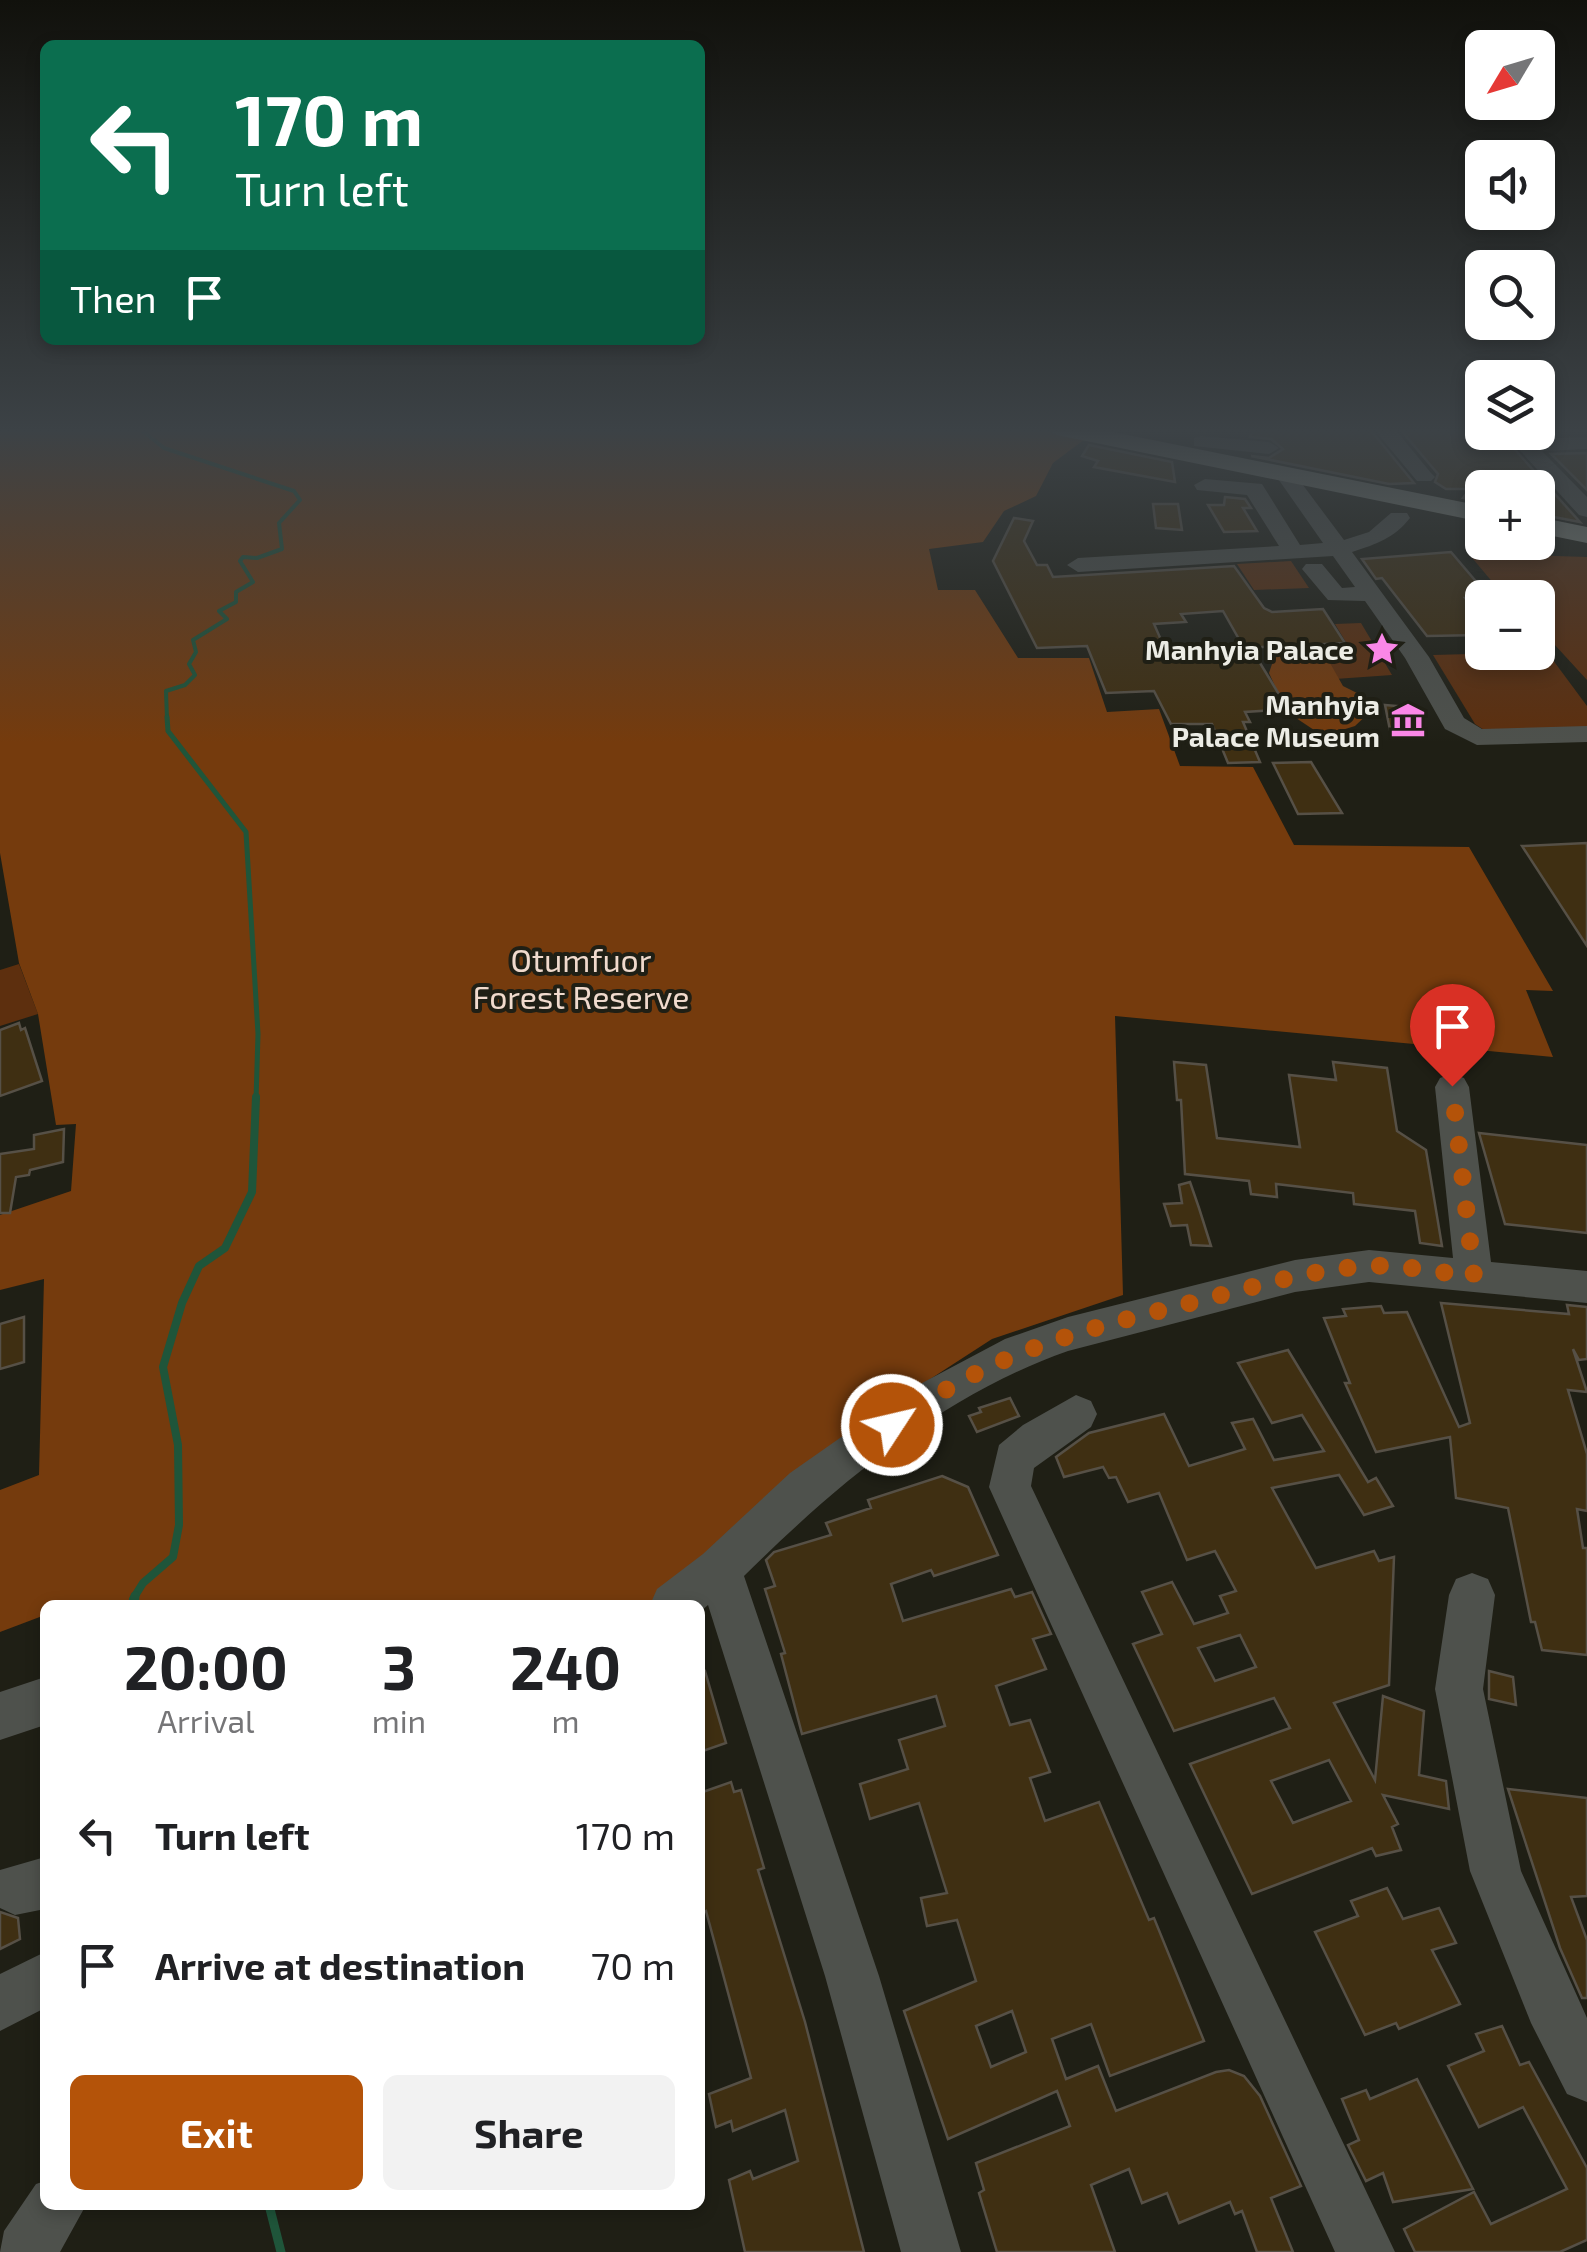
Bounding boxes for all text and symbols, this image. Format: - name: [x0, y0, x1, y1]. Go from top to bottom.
- north arrow: [1465, 30, 1555, 120]
- map controls: [1465, 30, 1555, 670]
- text: 170 m: [235, 76, 423, 160]
- icon: left: [70, 80, 200, 210]
- button: sound: [1465, 140, 1555, 230]
- text: Turn left: [235, 161, 409, 215]
- button: search: [1465, 250, 1555, 340]
- icon: arrive: [177, 270, 232, 325]
- text: Then: [70, 275, 157, 321]
- button: layers: [1465, 360, 1555, 450]
- button: +: [1465, 470, 1555, 560]
- button: −: [1465, 580, 1555, 670]
- place icon: Manhyia Palace: [1363, 630, 1401, 668]
- place label: Manhyia Palace: [1145, 632, 1354, 666]
- place label: Manhyia Palace Museum: [1172, 687, 1380, 753]
- museum icon: Manhyia Palace Museum: [1389, 701, 1427, 739]
- park label: Otumfuor Forest Reserve: [472, 940, 690, 1015]
- pin: [1410, 984, 1495, 1087]
- icon: arrive: [1425, 999, 1480, 1054]
- position arrow: [840, 1373, 944, 1477]
- text: 20:00: [124, 1630, 288, 1702]
- text: 3: [382, 1630, 416, 1702]
- text: 240: [510, 1630, 621, 1702]
- text: Arrival: [157, 1701, 255, 1739]
- text: min: [372, 1701, 426, 1739]
- text: m: [552, 1701, 580, 1739]
- icon: left: [70, 1808, 125, 1863]
- text: Turn left: [155, 1812, 310, 1858]
- text: 170 m: [576, 1812, 675, 1858]
- icon: arrive: [70, 1938, 125, 1993]
- text: Arrive at destination: [155, 1942, 525, 1988]
- text: 70 m: [591, 1942, 675, 1988]
- button: Exit: [70, 2075, 363, 2190]
- button: Share: [383, 2075, 675, 2190]

